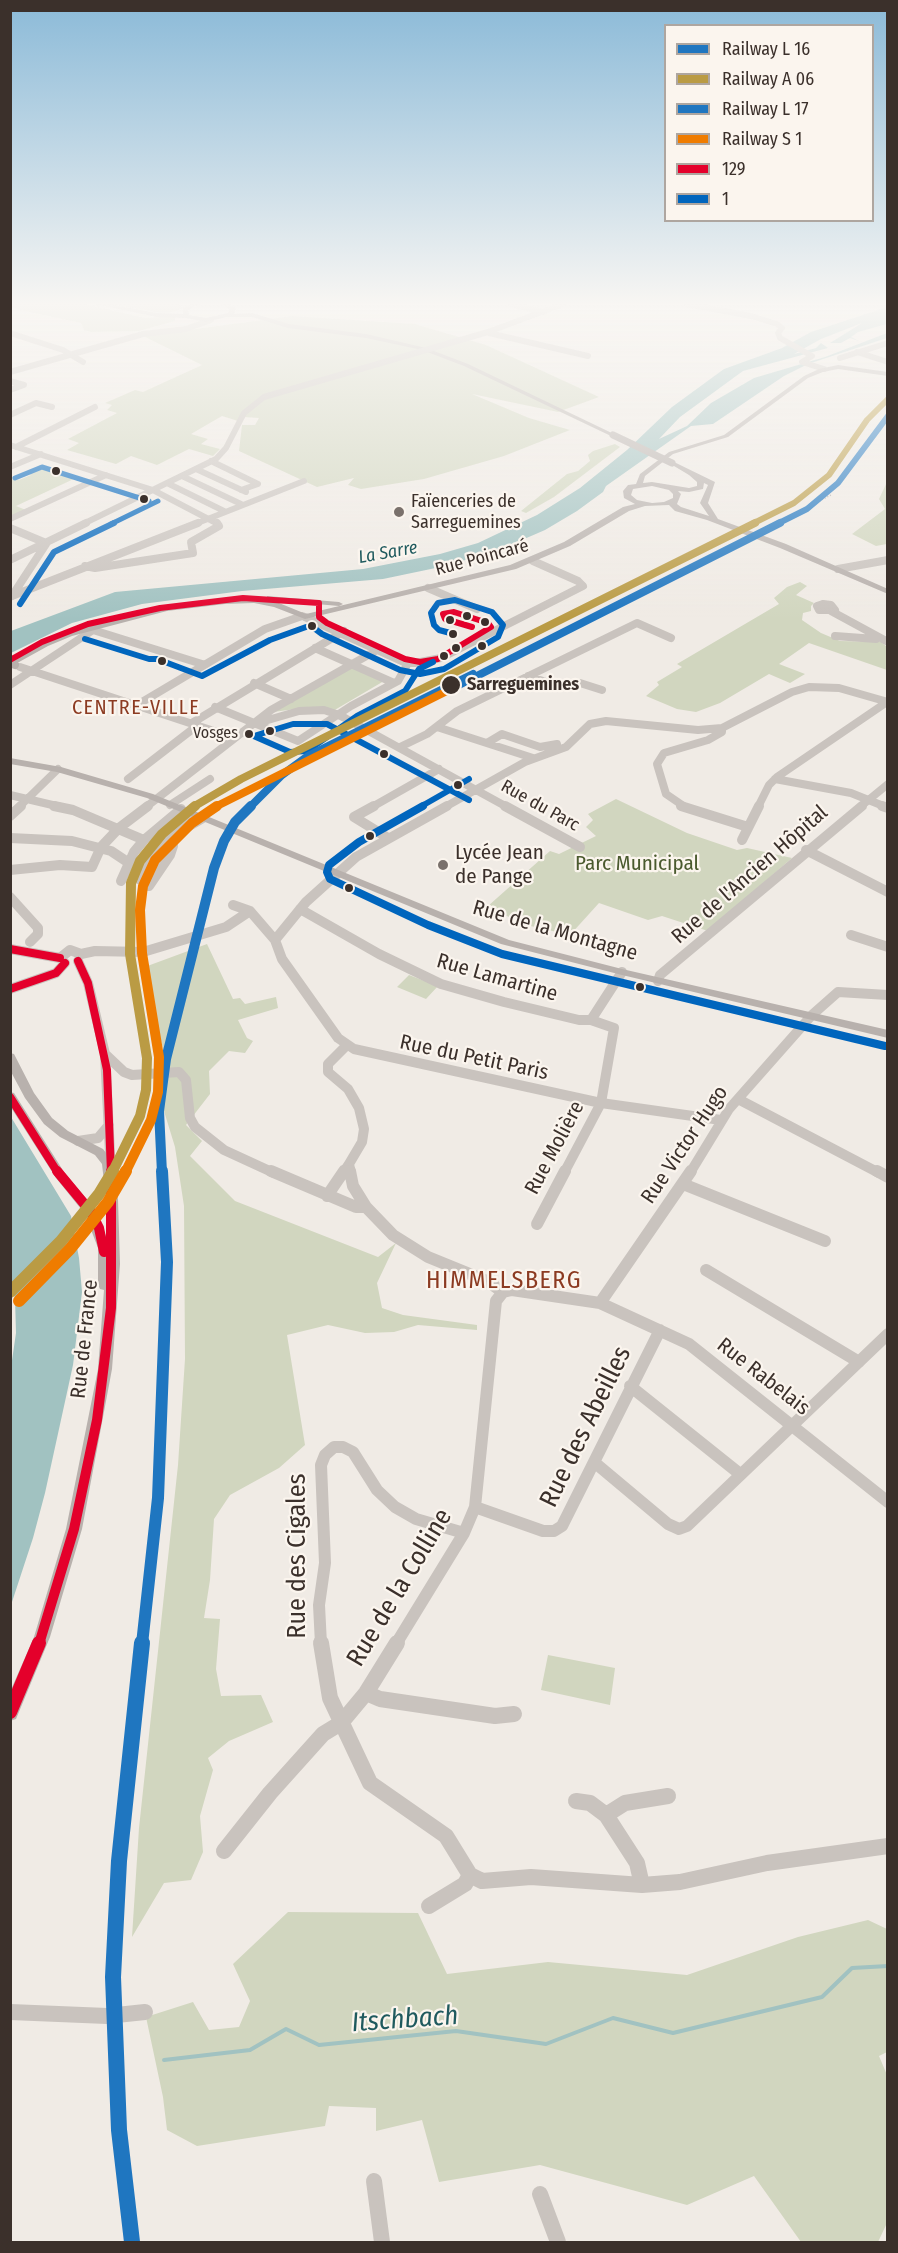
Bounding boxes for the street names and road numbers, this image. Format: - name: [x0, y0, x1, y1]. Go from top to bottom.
- street label: Rue Poincaré: [433, 535, 531, 581]
- street label: Rue du Parc: [497, 776, 583, 836]
- street label: Rue de l'Ancien Hôpital: [667, 800, 833, 950]
- street label: Rue de la Montagne: [470, 895, 640, 967]
- street label: Rue Lamartine: [434, 949, 560, 1007]
- street label: Rue du Petit Paris: [397, 1030, 551, 1086]
- street label: Rue Victor Hugo: [636, 1081, 734, 1209]
- street label: Rue Molière: [520, 1097, 590, 1199]
- street label: Rue de France: [66, 1278, 104, 1400]
- street label: Rue Rabelais: [712, 1333, 814, 1421]
- street label: Rue des Abeilles: [534, 1341, 638, 1513]
- street label: Rue des Cigales: [282, 1473, 314, 1639]
- street label: Rue de la Colline: [341, 1504, 459, 1672]

